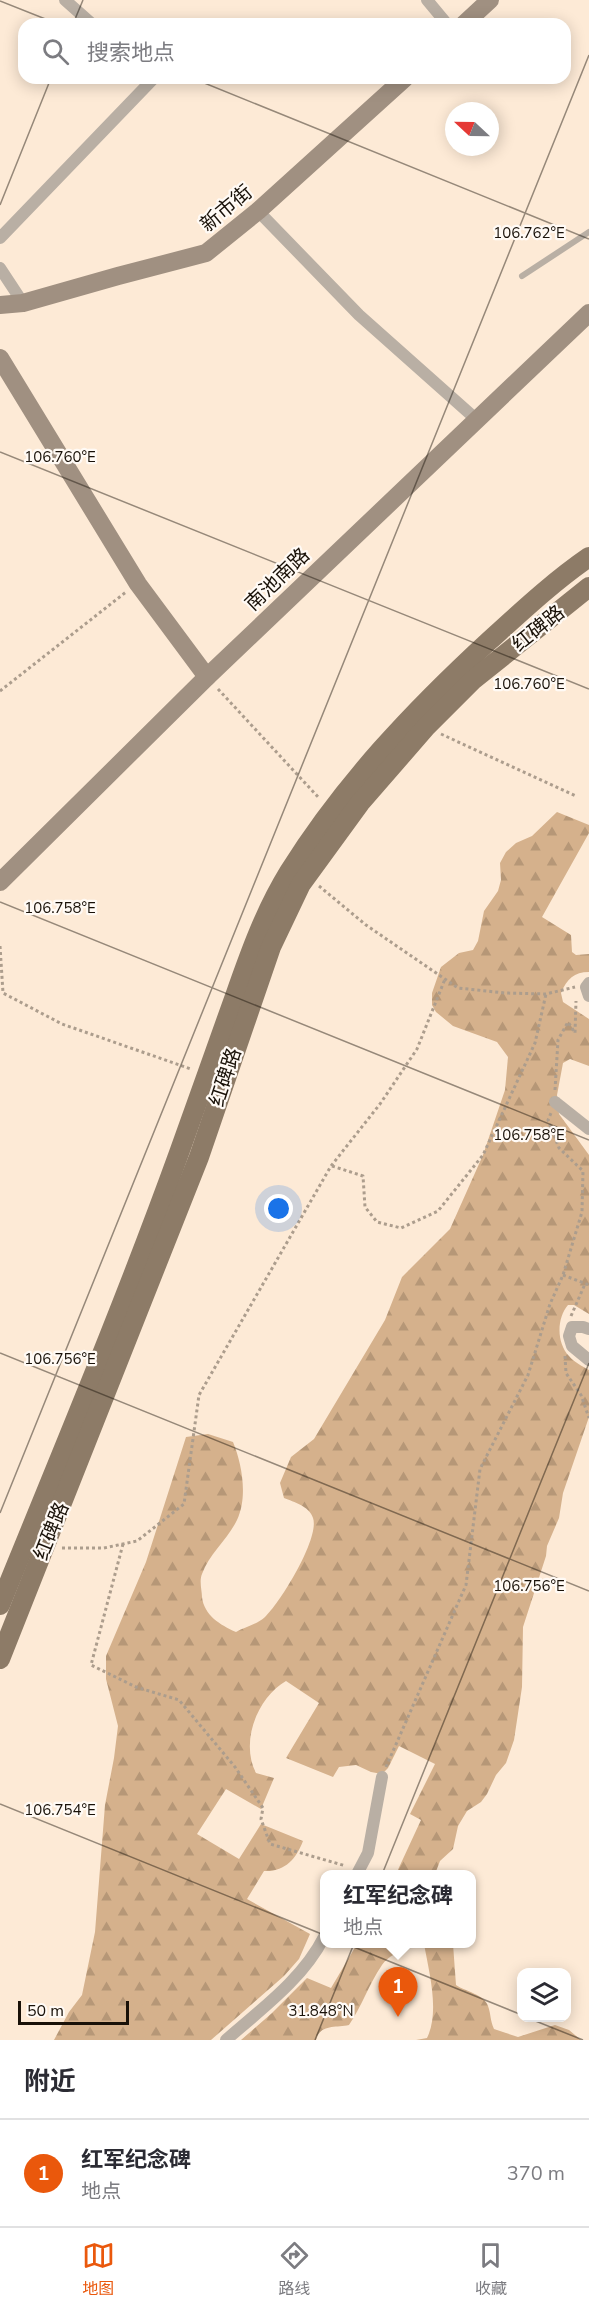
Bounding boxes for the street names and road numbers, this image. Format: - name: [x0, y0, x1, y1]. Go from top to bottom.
- street label: 新市街: [195, 179, 258, 238]
- street label: 南池南路: [239, 542, 315, 617]
- street label: 红碑路: [507, 599, 570, 658]
- street label: 红碑路: [203, 1044, 248, 1110]
- street label: 红碑路: [28, 1498, 75, 1564]

